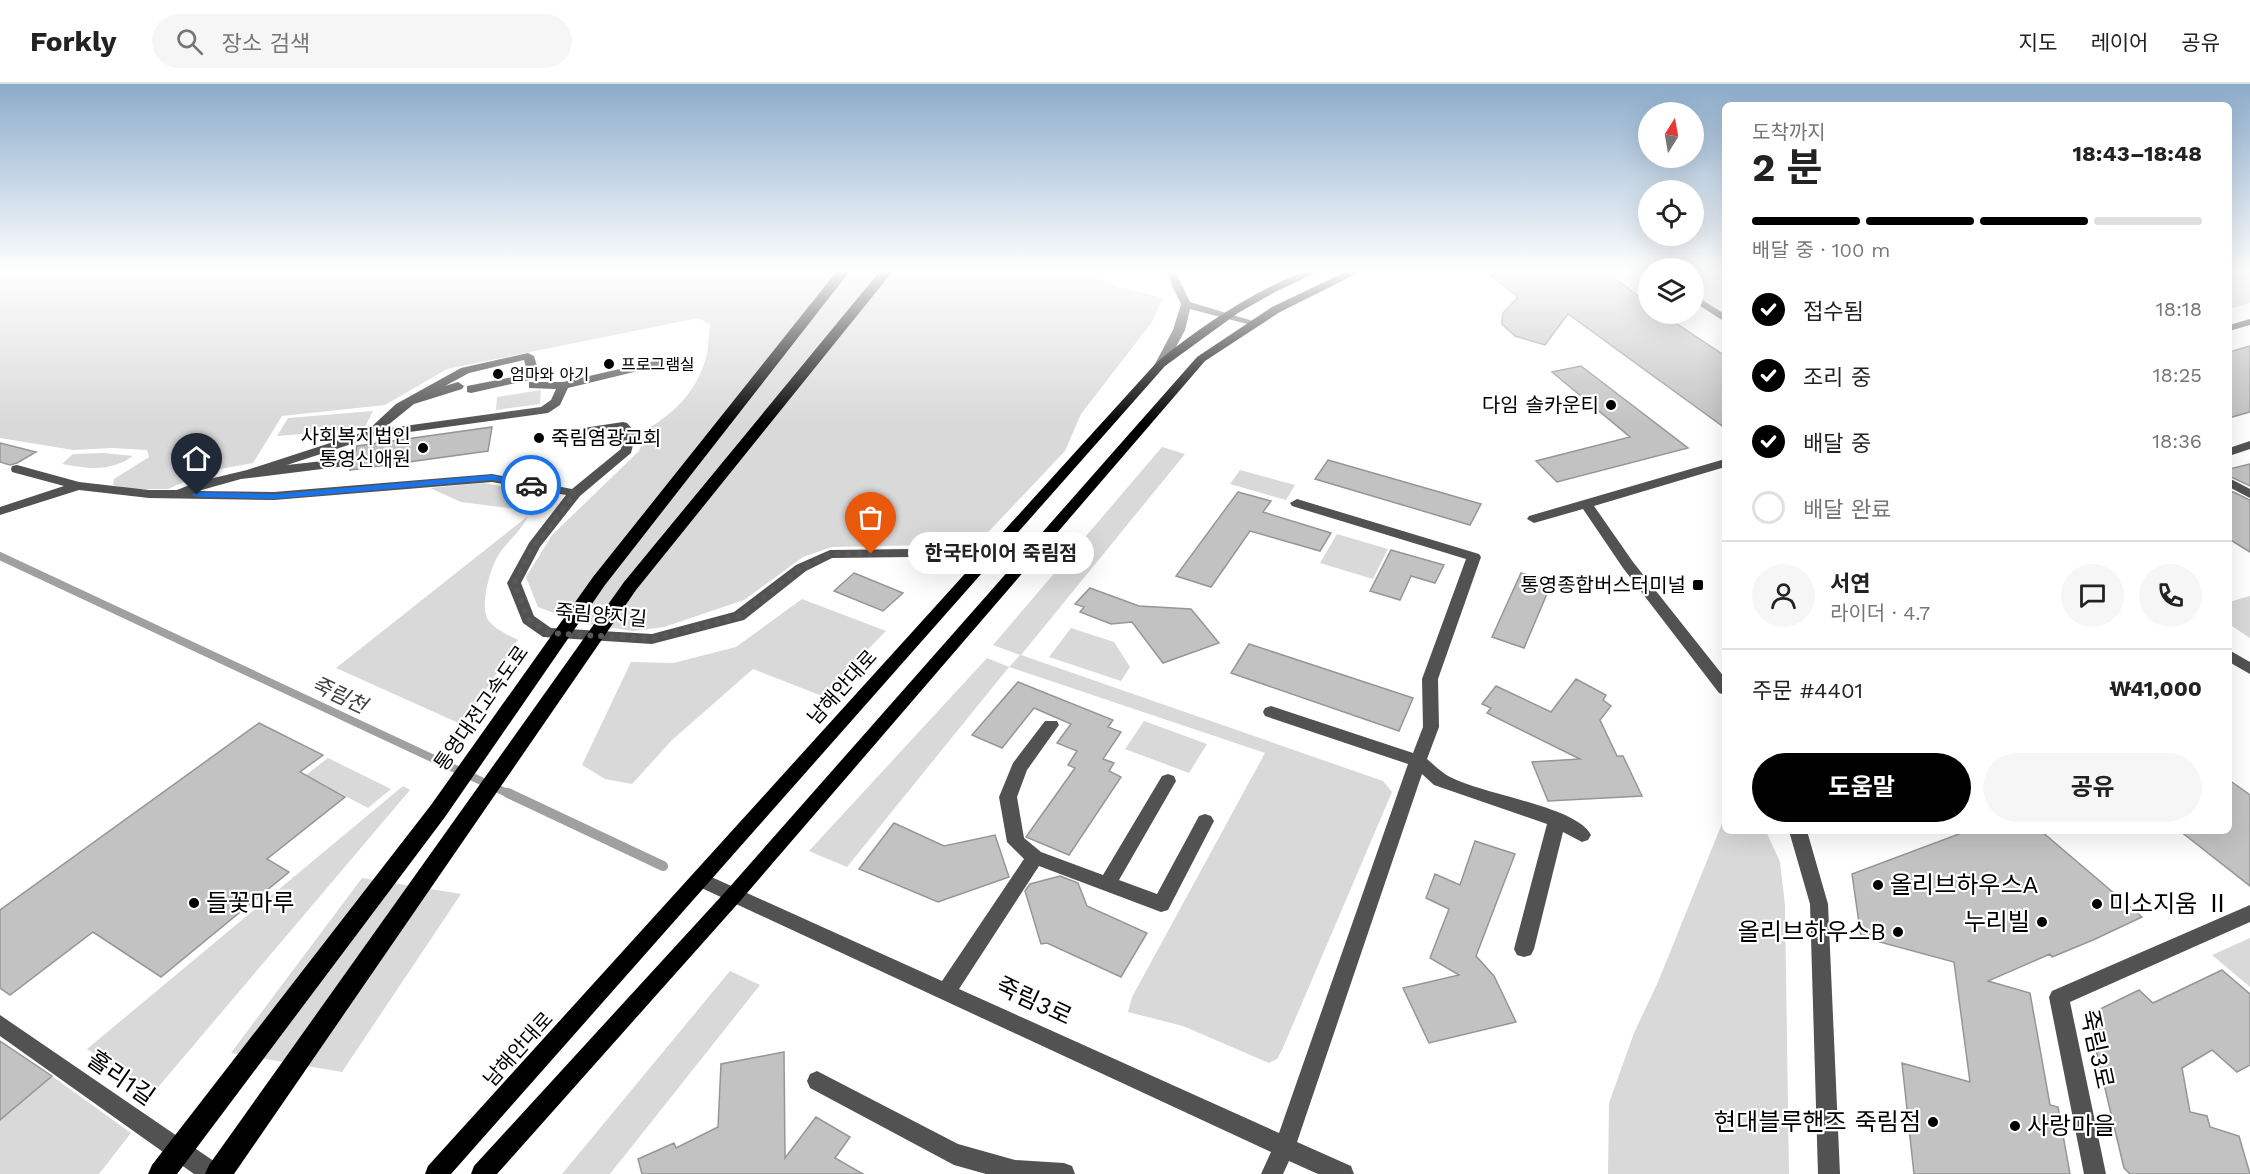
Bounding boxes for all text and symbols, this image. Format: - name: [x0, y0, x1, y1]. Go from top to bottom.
- search box: [152, 14, 572, 68]
- text: Forkly: [30, 25, 116, 58]
- icon: search: [173, 25, 206, 58]
- text: 지도: [2019, 30, 2057, 55]
- text: 레이어: [2090, 30, 2148, 55]
- text: 공유: [2181, 30, 2220, 55]
- text: 장소 검색: [221, 31, 310, 56]
- north arrow: [1638, 102, 1704, 168]
- map controls: [1638, 102, 1704, 324]
- text: 도착까지: [1752, 120, 1826, 144]
- text: 18:43–18:48: [2073, 141, 2202, 166]
- text: 2 분: [1752, 145, 1822, 190]
- button: locate: [1638, 180, 1704, 246]
- text: 배달 중 · 100 m: [1752, 238, 1890, 262]
- button: layers: [1638, 258, 1704, 324]
- icon: check: [1752, 293, 1785, 326]
- text: 18:18: [2156, 297, 2202, 321]
- text: 접수됨: [1803, 299, 1864, 324]
- place label: 프로그램실: [621, 355, 695, 374]
- marker: 프로그램실: [602, 357, 616, 371]
- icon: check: [1752, 359, 1785, 392]
- text: 18:25: [2153, 363, 2202, 387]
- place label: 엄마와 아기: [510, 365, 589, 384]
- text: 조리 중: [1803, 365, 1871, 390]
- marker: 엄마와 아기: [491, 367, 505, 381]
- place label: 다임 솔카운티: [1482, 393, 1599, 417]
- marker: 다임 솔카운티: [1604, 398, 1618, 412]
- place label: 사회복지법인 통영신애원: [301, 424, 411, 471]
- icon: check: [1752, 425, 1785, 458]
- place label: 죽림염광교회: [551, 426, 661, 450]
- text: 18:36: [2152, 429, 2202, 453]
- marker: 죽림염광교회: [532, 431, 546, 445]
- text: 배달 중: [1803, 431, 1871, 456]
- pin: [171, 433, 222, 495]
- marker: 사회복지법인 통영신애원: [416, 441, 430, 455]
- icon: home: [180, 442, 213, 475]
- courier: [501, 455, 561, 515]
- icon: car: [515, 469, 548, 502]
- pin: [845, 492, 896, 554]
- text: 배달 완료: [1803, 497, 1891, 522]
- icon: bag: [854, 501, 887, 534]
- callout: 한국타이어 죽림점: [907, 533, 1093, 575]
- text: 한국타이어 죽림점: [925, 541, 1077, 565]
- button: person: [1752, 564, 1815, 627]
- button: chat: [2061, 564, 2124, 627]
- button: phone: [2139, 564, 2202, 627]
- text: 서연: [1830, 571, 1870, 596]
- place label: 통영종합버스터미널: [1520, 573, 1686, 597]
- marker: 통영종합버스터미널: [1691, 578, 1705, 592]
- street label: 죽림양지길: [554, 599, 648, 631]
- text: 라이더 · 4.7: [1830, 601, 1930, 625]
- street label: 통영대전고속도로: [429, 641, 533, 775]
- street label: 남해안대로: [802, 645, 882, 729]
- water label: 죽림천: [308, 671, 373, 719]
- text: ₩41,000: [2109, 676, 2202, 701]
- text: 주문 #4401: [1752, 678, 1863, 703]
- button: 도움말: [1752, 753, 1971, 822]
- button: 공유: [1983, 753, 2202, 822]
- place label: 올리브하우스A: [1890, 871, 2038, 899]
- marker: 올리브하우스A: [1871, 878, 1885, 892]
- place label: 들꽃마루: [206, 889, 294, 917]
- place label: 미소지움 Ⅱ: [2109, 890, 2230, 918]
- marker: 들꽃마루: [187, 896, 201, 910]
- marker: 미소지움 Ⅱ: [2090, 897, 2104, 911]
- place label: 누리빌: [1964, 908, 2030, 936]
- marker: 누리빌: [2035, 915, 2049, 929]
- place label: 올리브하우스B: [1738, 918, 1886, 946]
- marker: 올리브하우스B: [1891, 925, 1905, 939]
- street label: 죽림3로: [992, 971, 1076, 1031]
- street label: 남해안대로: [478, 1007, 558, 1091]
- street label: 죽림3로: [2075, 1007, 2119, 1091]
- street label: 홀리1길: [82, 1045, 160, 1111]
- place label: 현대블루핸즈 죽림점: [1714, 1108, 1921, 1136]
- place label: 사랑마을: [2027, 1112, 2115, 1140]
- marker: 현대블루핸즈 죽림점: [1926, 1115, 1940, 1129]
- marker: 사랑마을: [2008, 1119, 2022, 1133]

